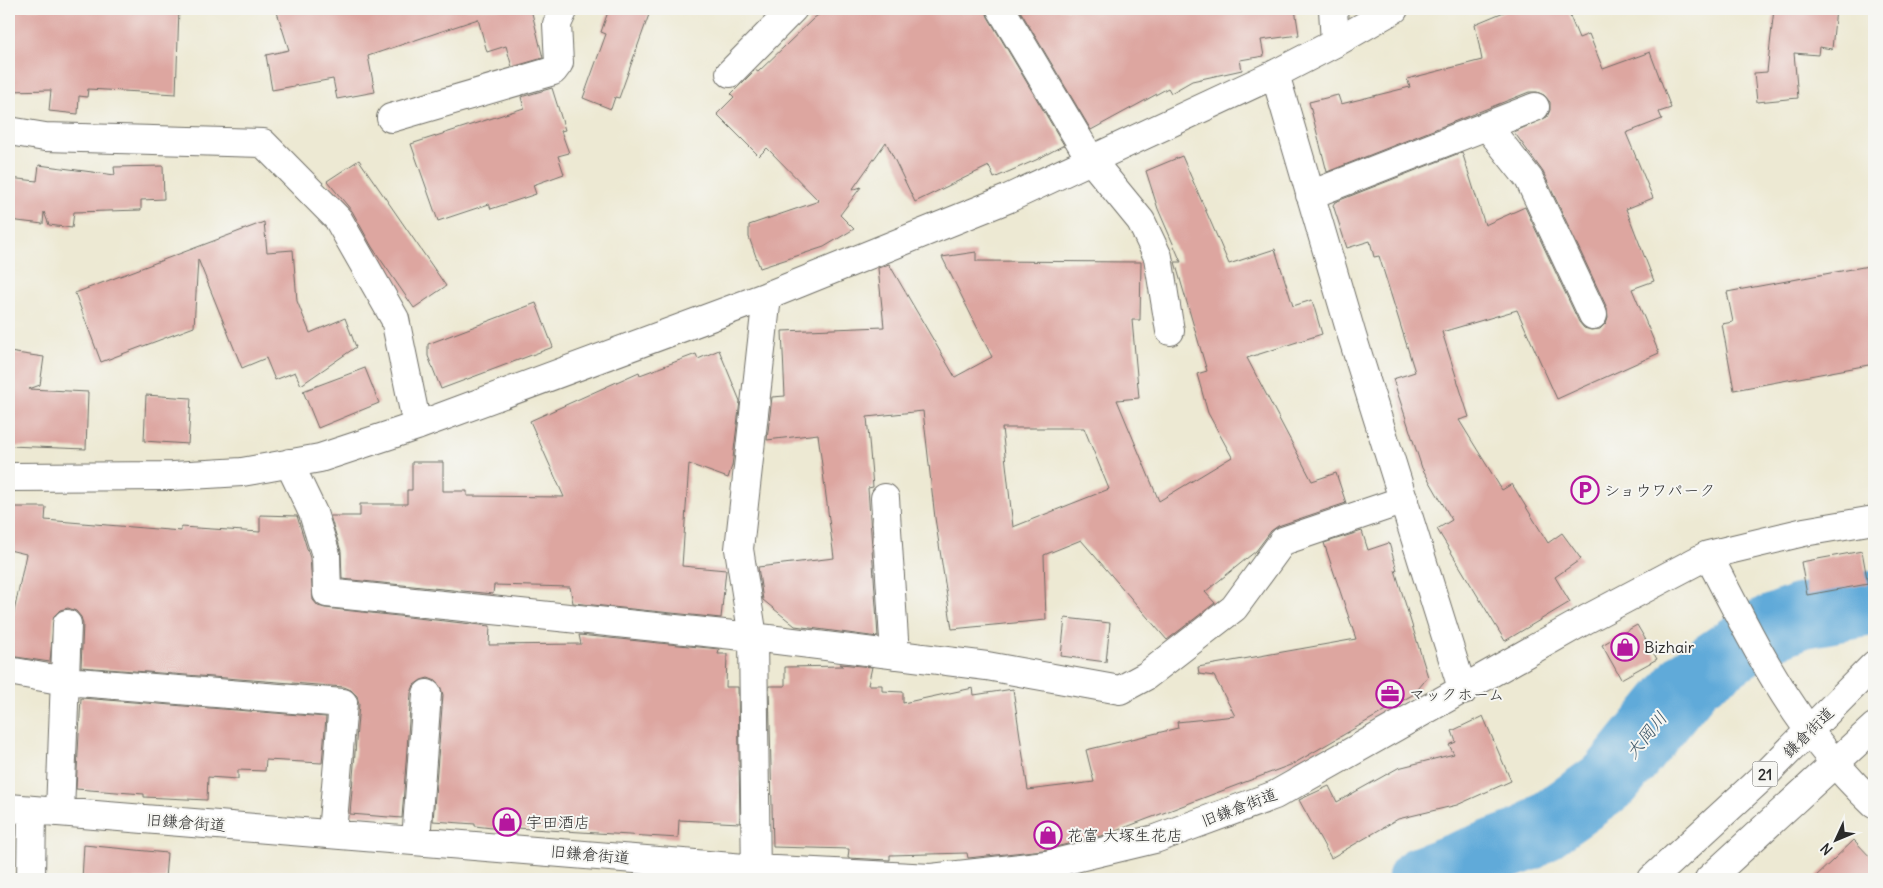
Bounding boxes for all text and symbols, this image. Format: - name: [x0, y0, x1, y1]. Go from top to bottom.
- parking icon: ショウワパーク: [1570, 475, 1600, 505]
- place label: ショウワパーク: [1604, 480, 1715, 500]
- shop icon: Bizhair: [1610, 632, 1640, 662]
- place label: Bizhair: [1644, 637, 1695, 657]
- office icon: マックホーム: [1375, 679, 1405, 709]
- place label: マックホーム: [1409, 684, 1504, 704]
- street label: 鎌倉街道: [1778, 702, 1838, 762]
- water label: 大岡川: [1620, 707, 1672, 763]
- road number: 21: [1752, 762, 1778, 786]
- street label: 旧鎌倉街道: [1198, 783, 1280, 831]
- shop icon: 宇田酒店: [492, 807, 522, 837]
- street label: 旧鎌倉街道: [145, 809, 227, 835]
- place label: 宇田酒店: [526, 812, 590, 832]
- north arrow: [1810, 816, 1860, 866]
- shop icon: 花富 大塚生花店: [1033, 820, 1063, 850]
- place label: 花富 大塚生花店: [1067, 825, 1183, 845]
- text: N: [1817, 839, 1836, 859]
- street label: 旧鎌倉街道: [549, 841, 631, 867]

